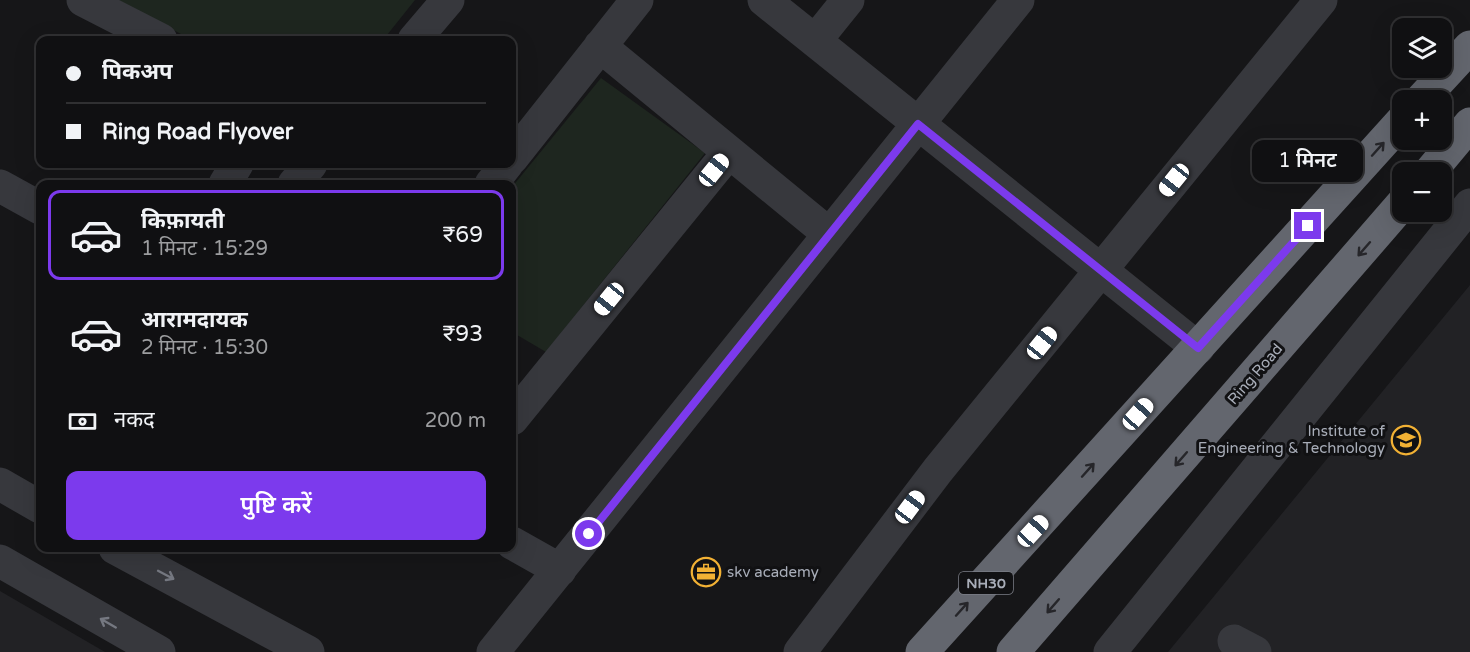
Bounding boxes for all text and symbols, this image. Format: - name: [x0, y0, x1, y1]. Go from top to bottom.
- map controls: [1392, 18, 1452, 222]
- button: layers: [1392, 18, 1452, 78]
- text: पिकअप: [102, 59, 173, 85]
- button: +: [1392, 90, 1452, 150]
- text: Ring Road Flyover: [102, 119, 293, 145]
- callout: 1 मिनट: [1252, 139, 1364, 181]
- one-way arrow: [1371, 142, 1385, 157]
- text: 1 मिनट: [1278, 149, 1337, 173]
- car: [696, 150, 732, 190]
- car: [1156, 160, 1192, 200]
- button: −: [1392, 162, 1452, 222]
- icon: car: [69, 208, 123, 262]
- text: किफ़ायती: [141, 208, 225, 234]
- route end: [1294, 212, 1321, 239]
- text: ₹69: [442, 222, 483, 248]
- text: 1 मिनट · 15:29: [141, 237, 268, 261]
- one-way arrow: [1357, 241, 1371, 256]
- car: [591, 279, 627, 319]
- icon: car: [69, 307, 123, 361]
- text: आरामदायक: [141, 307, 248, 333]
- text: ₹93: [442, 321, 483, 347]
- car: [1024, 323, 1060, 363]
- text: 2 मिनट · 15:30: [141, 336, 268, 360]
- street label: Ring Road: [1224, 340, 1286, 408]
- car: [1119, 395, 1157, 433]
- icon: cash: [66, 405, 99, 438]
- text: नकद: [114, 407, 155, 433]
- text: 200 m: [425, 409, 486, 433]
- place label: Institute of Engineering & Technology: [1198, 422, 1385, 457]
- school or university icon: Institute of Engineering & Technology: [1390, 424, 1422, 456]
- one-way arrow: [1174, 451, 1188, 466]
- one-way arrow: [1081, 463, 1095, 478]
- button: पुष्टि करें: [66, 471, 486, 540]
- car: [892, 487, 928, 527]
- car: [1014, 512, 1052, 550]
- route start: [575, 520, 602, 547]
- office icon: skv academy: [690, 556, 722, 588]
- place label: skv academy: [727, 563, 819, 581]
- one-way arrow: [157, 570, 175, 581]
- road number: NH30: [959, 572, 1013, 594]
- one-way arrow: [1046, 598, 1060, 613]
- one-way arrow: [955, 602, 969, 617]
- one-way arrow: [100, 617, 117, 629]

